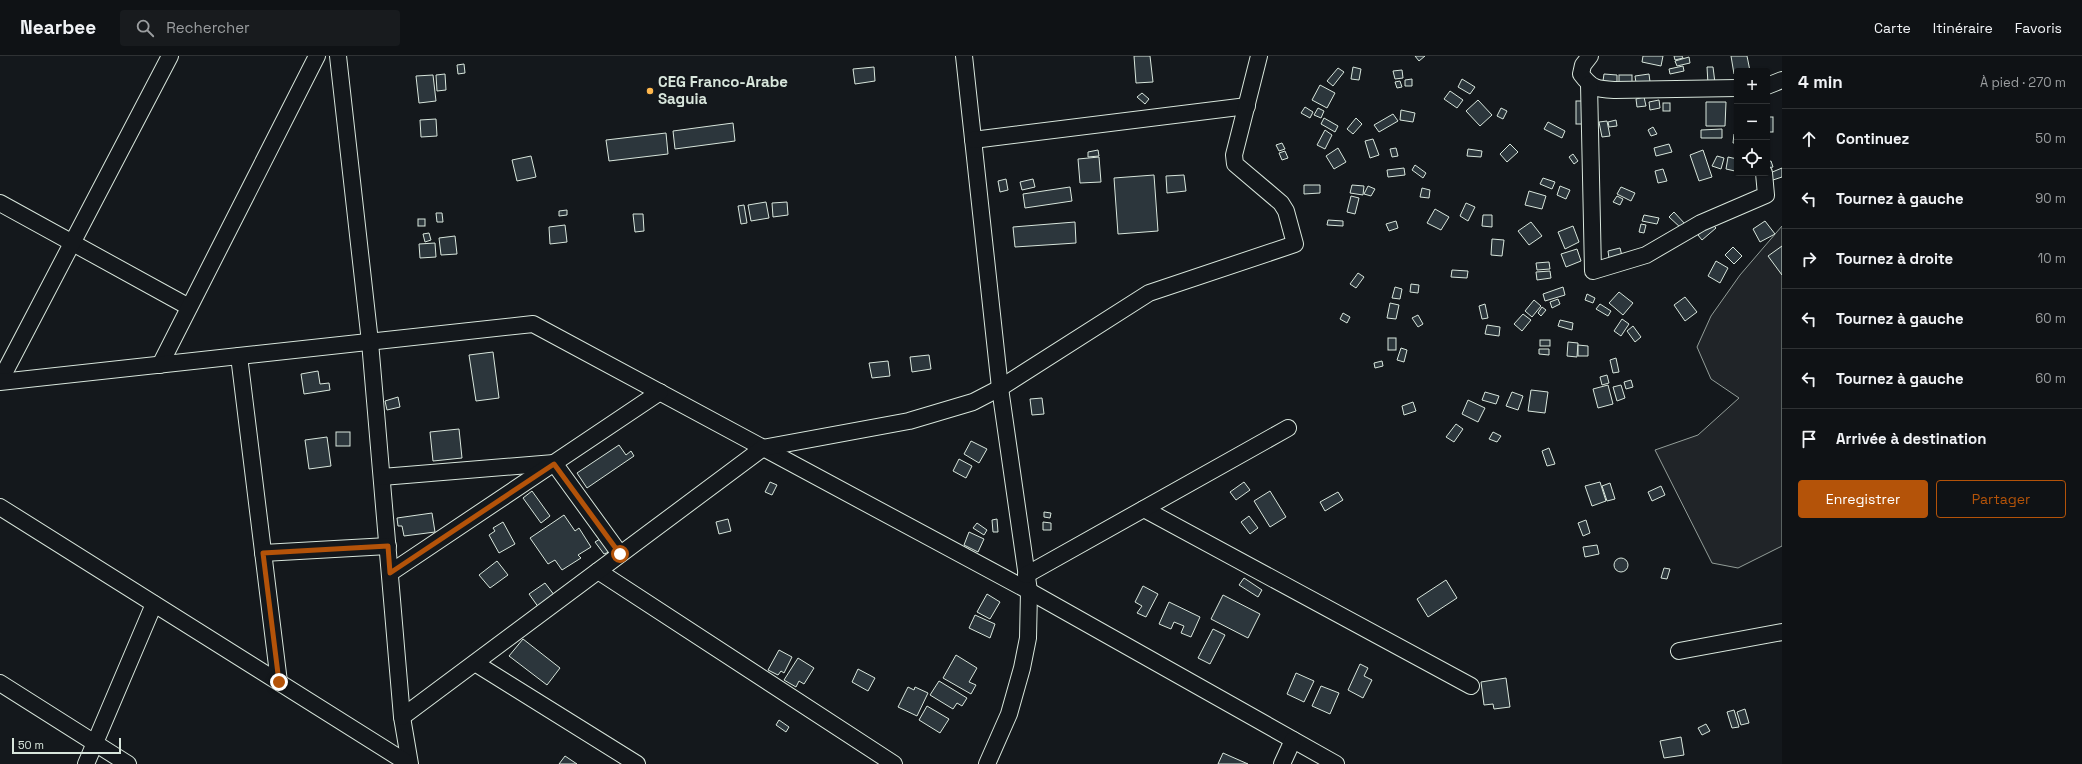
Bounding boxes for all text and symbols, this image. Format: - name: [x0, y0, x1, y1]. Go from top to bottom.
- search box: [120, 10, 400, 46]
- text: Nearbee: [20, 15, 96, 40]
- icon: search: [134, 17, 156, 39]
- text: Rechercher: [166, 18, 250, 37]
- text: Carte: [1874, 19, 1911, 37]
- text: Itinéraire: [1933, 19, 1993, 37]
- text: Favoris: [2015, 19, 2062, 37]
- map controls: [1734, 68, 1770, 176]
- button: +: [1734, 68, 1770, 104]
- text: 4 min: [1798, 71, 1843, 93]
- place label: CEG Franco-Arabe Saguia: [658, 72, 788, 108]
- text: À pied · 270 m: [1980, 74, 2066, 91]
- marker: CEG Franco-Arabe Saguia: [645, 86, 655, 96]
- button: −: [1734, 104, 1770, 140]
- icon: ahead: [1798, 128, 1820, 150]
- text: Continuez: [1836, 129, 1909, 148]
- text: 50 m: [2035, 130, 2066, 147]
- button: locate: [1734, 140, 1770, 176]
- icon: left: [1798, 188, 1820, 210]
- text: Tournez à gauche: [1836, 189, 1964, 208]
- text: 90 m: [2035, 190, 2066, 207]
- icon: right: [1798, 248, 1820, 270]
- text: Tournez à droite: [1836, 249, 1953, 268]
- text: 10 m: [2038, 250, 2066, 267]
- icon: left: [1798, 308, 1820, 330]
- text: Tournez à gauche: [1836, 309, 1964, 328]
- text: 60 m: [2035, 310, 2066, 327]
- icon: left: [1798, 368, 1820, 390]
- text: Tournez à gauche: [1836, 369, 1964, 388]
- text: 60 m: [2035, 370, 2066, 387]
- icon: arrive: [1798, 428, 1820, 450]
- text: Arrivée à destination: [1836, 429, 1986, 448]
- button: Enregistrer: [1798, 480, 1928, 518]
- button: Partager: [1936, 480, 2066, 518]
- route start: [611, 545, 629, 563]
- route end: [270, 673, 288, 691]
- scale bar: [12, 736, 121, 755]
- text: 50 m: [18, 738, 44, 752]

